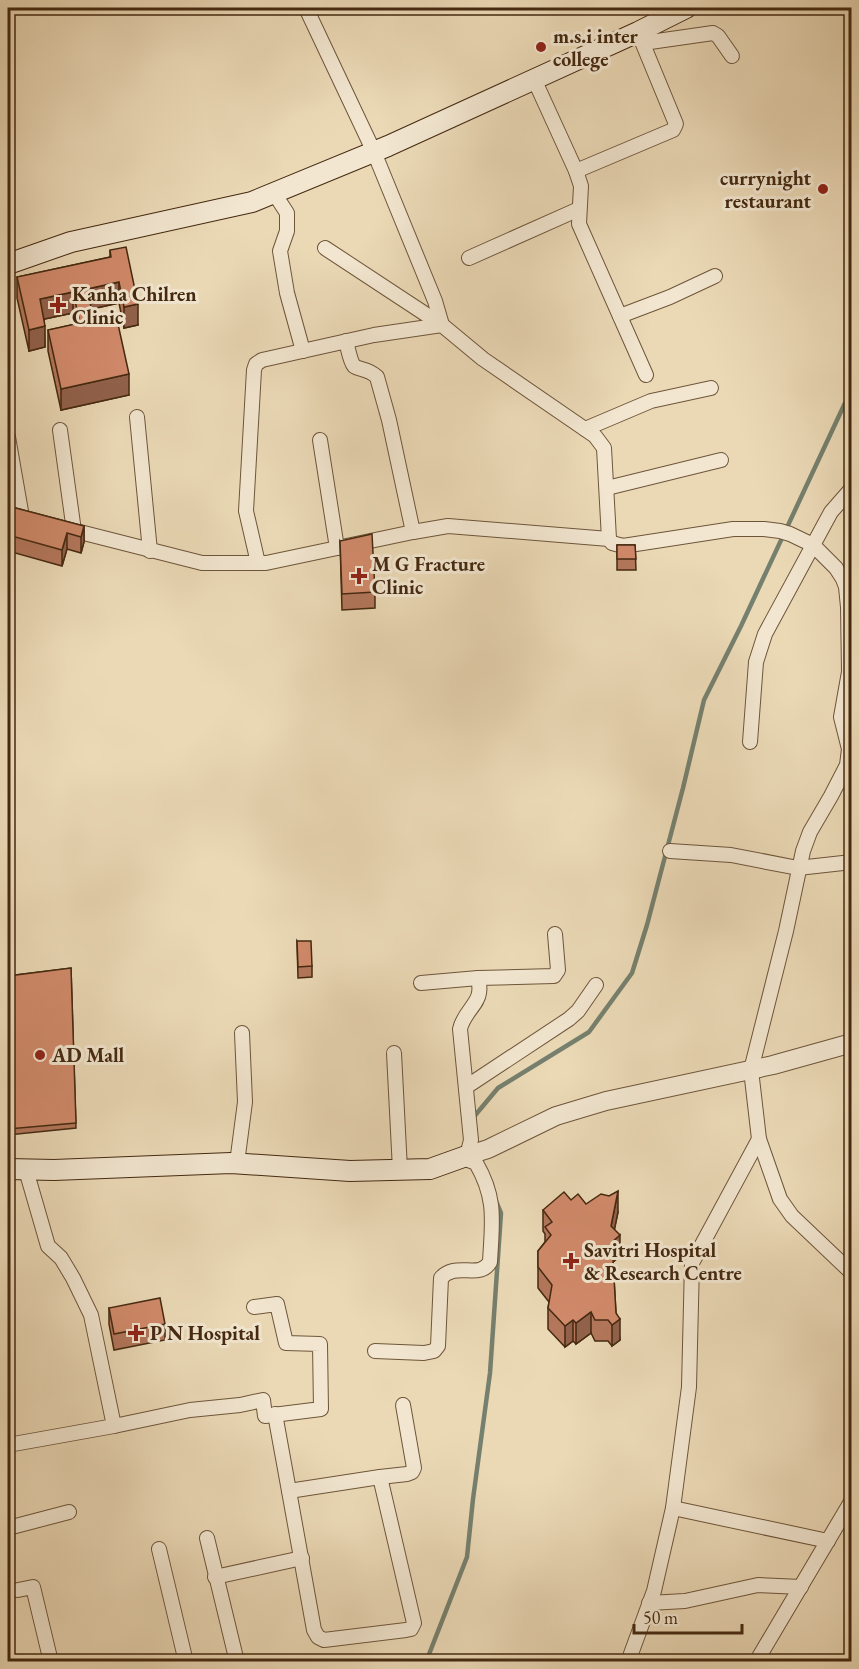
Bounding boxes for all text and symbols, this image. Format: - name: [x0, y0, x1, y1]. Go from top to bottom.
- place label: m.s.i inter college: [553, 23, 639, 72]
- marker: m.s.i inter college: [534, 40, 548, 54]
- place label: currynight restaurant: [720, 165, 811, 214]
- marker: currynight restaurant: [816, 182, 830, 196]
- place label: Kanha Chilren Clinic: [72, 281, 197, 330]
- marker: Kanha Chilren Clinic: [49, 296, 67, 314]
- place label: M G Fracture Clinic: [372, 551, 485, 600]
- marker: M G Fracture Clinic: [350, 567, 368, 585]
- place label: AD Mall: [51, 1042, 125, 1068]
- marker: AD Mall: [33, 1048, 47, 1062]
- place label: Savitri Hospital & Research Centre: [584, 1237, 742, 1286]
- marker: Savitri Hospital & Research Centre: [562, 1252, 580, 1270]
- place label: P N Hospital: [150, 1320, 260, 1346]
- marker: P N Hospital: [127, 1324, 145, 1342]
- scale bar: [634, 1597, 742, 1635]
- text: 50 m: [643, 1606, 678, 1629]

